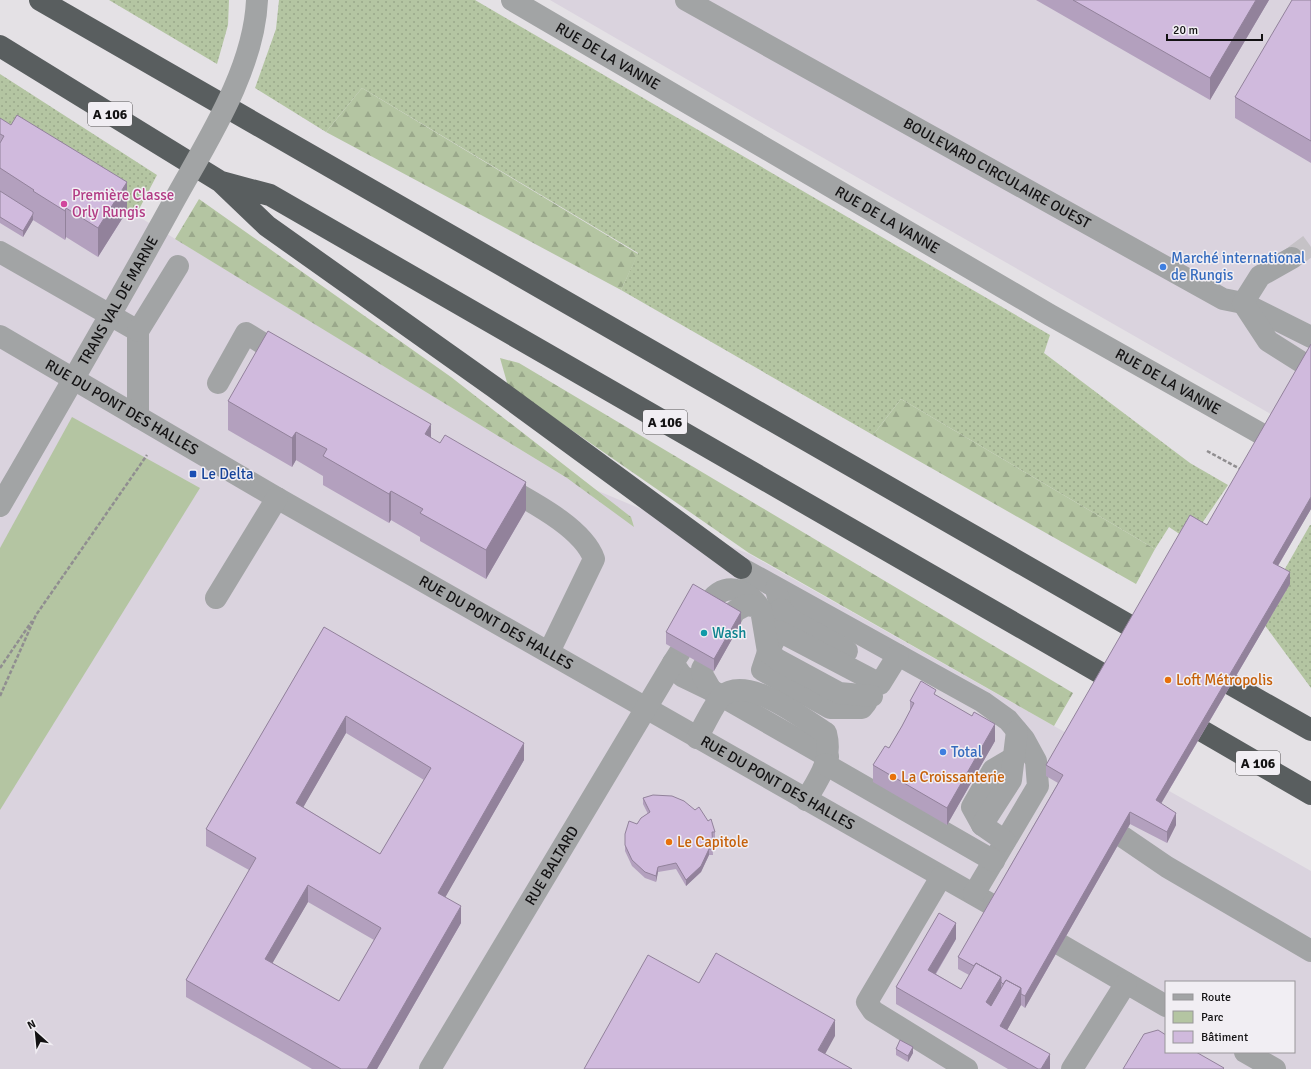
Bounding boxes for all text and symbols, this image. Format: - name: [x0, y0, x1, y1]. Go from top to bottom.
- scale bar: [1167, 16, 1262, 42]
- street label: RUE DE LA VANNE: [552, 18, 663, 94]
- text: 20 m: [1173, 23, 1198, 38]
- road number: A 106: [88, 102, 132, 126]
- street label: BOULEVARD CIRCULAIRE OUEST: [900, 114, 1094, 233]
- street label: RUE DE LA VANNE: [832, 182, 943, 257]
- place label: Première Classe Orly Rungis: [72, 186, 174, 221]
- marker: Première Classe Orly Rungis: [59, 199, 69, 209]
- street label: TRANS VAL DE MARNE: [74, 233, 162, 369]
- place label: Marché international de Rungis: [1171, 249, 1305, 284]
- marker: Marché international de Rungis: [1158, 262, 1168, 272]
- street label: RUE DE LA VANNE: [1112, 345, 1224, 418]
- street label: RUE DU PONT DES HALLES: [42, 355, 202, 459]
- road number: A 106: [643, 410, 687, 434]
- place label: Le Delta: [201, 465, 254, 483]
- marker: Le Delta: [188, 469, 198, 479]
- street label: RUE DU PONT DES HALLES: [416, 572, 576, 674]
- place label: Wash: [712, 624, 747, 642]
- marker: Wash: [699, 628, 709, 638]
- place label: Loft Métropolis: [1176, 671, 1273, 689]
- marker: Loft Métropolis: [1163, 675, 1173, 685]
- street label: RUE DU PONT DES HALLES: [697, 732, 858, 834]
- place label: Total: [951, 743, 982, 761]
- marker: Total: [938, 747, 948, 757]
- road number: A 106: [1236, 751, 1280, 775]
- place label: La Croissanterie: [901, 768, 1005, 786]
- marker: La Croissanterie: [888, 772, 898, 782]
- street label: RUE BALTARD: [521, 823, 582, 909]
- place label: Le Capitole: [677, 833, 748, 851]
- marker: Le Capitole: [664, 837, 674, 847]
- legend: [1165, 981, 1295, 1053]
- text: Route: [1201, 990, 1231, 1005]
- text: Parc: [1201, 1010, 1224, 1025]
- north arrow: [16, 1013, 56, 1053]
- text: N: [25, 1017, 38, 1032]
- text: Bâtiment: [1201, 1030, 1248, 1045]

